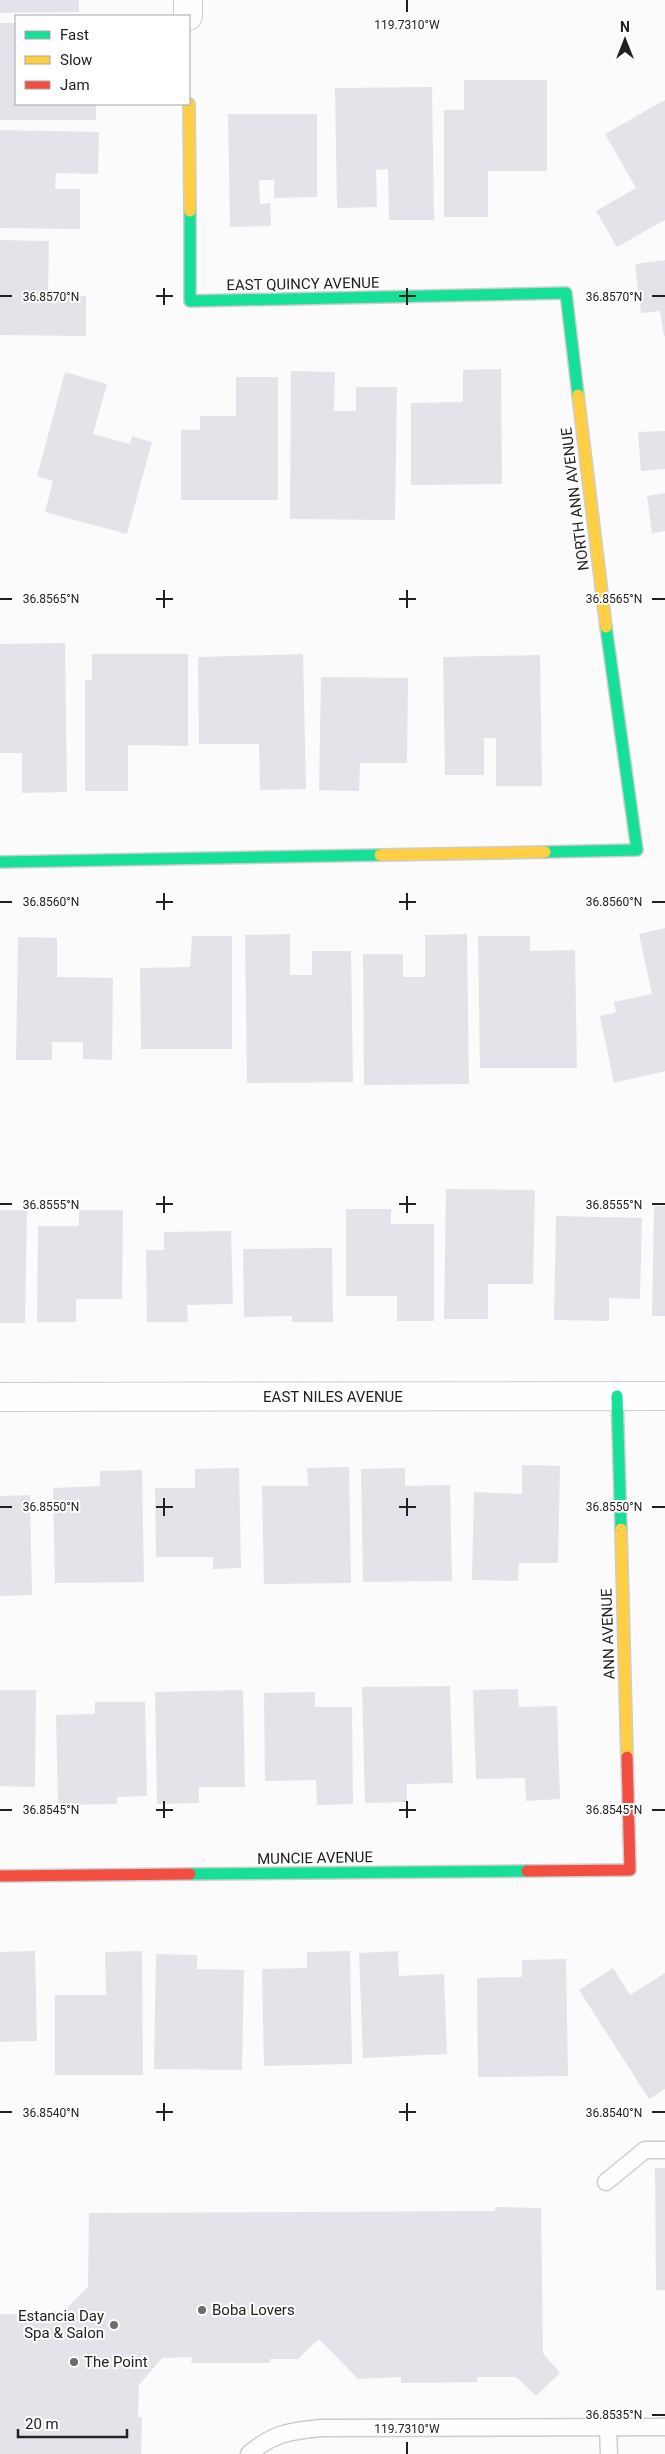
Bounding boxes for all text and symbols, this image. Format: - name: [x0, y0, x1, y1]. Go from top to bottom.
- legend: [15, 15, 190, 105]
- north arrow: [600, 15, 650, 65]
- text: 119.7310°W: [374, 18, 440, 32]
- text: N: [620, 19, 630, 35]
- text: Fast: [60, 26, 89, 44]
- text: Slow: [60, 51, 92, 69]
- text: Jam: [60, 76, 90, 94]
- street label: EAST QUINCY AVENUE: [226, 274, 380, 294]
- text: 36.8570°N: [23, 290, 79, 304]
- text: 36.8570°N: [586, 290, 642, 304]
- street label: NORTH ANN AVENUE: [557, 426, 593, 572]
- text: 36.8565°N: [23, 592, 79, 606]
- text: 36.8565°N: [586, 592, 642, 606]
- text: 36.8560°N: [23, 895, 79, 909]
- text: 36.8560°N: [586, 895, 642, 909]
- text: 36.8555°N: [23, 1198, 79, 1212]
- text: 36.8555°N: [586, 1198, 642, 1212]
- street label: EAST NILES AVENUE: [263, 1388, 403, 1406]
- text: 36.8550°N: [23, 1500, 79, 1514]
- text: 36.8550°N: [586, 1500, 642, 1514]
- street label: ANN AVENUE: [597, 1588, 619, 1680]
- text: 36.8545°N: [23, 1803, 79, 1817]
- text: 36.8545°N: [586, 1803, 642, 1817]
- street label: MUNCIE AVENUE: [257, 1848, 374, 1868]
- text: 36.8540°N: [23, 2106, 79, 2120]
- text: 36.8540°N: [586, 2106, 642, 2120]
- place label: Boba Lovers: [212, 2301, 295, 2319]
- marker: Boba Lovers: [196, 2304, 208, 2316]
- place label: Estancia Day Spa & Salon: [18, 2307, 104, 2342]
- marker: Estancia Day Spa & Salon: [108, 2319, 120, 2331]
- place label: The Point: [84, 2353, 148, 2371]
- marker: The Point: [68, 2356, 80, 2368]
- scale bar: [18, 2406, 126, 2438]
- text: 36.8535°N: [586, 2408, 642, 2422]
- text: 20 m: [25, 2415, 59, 2433]
- text: 119.7310°W: [374, 2422, 440, 2436]

